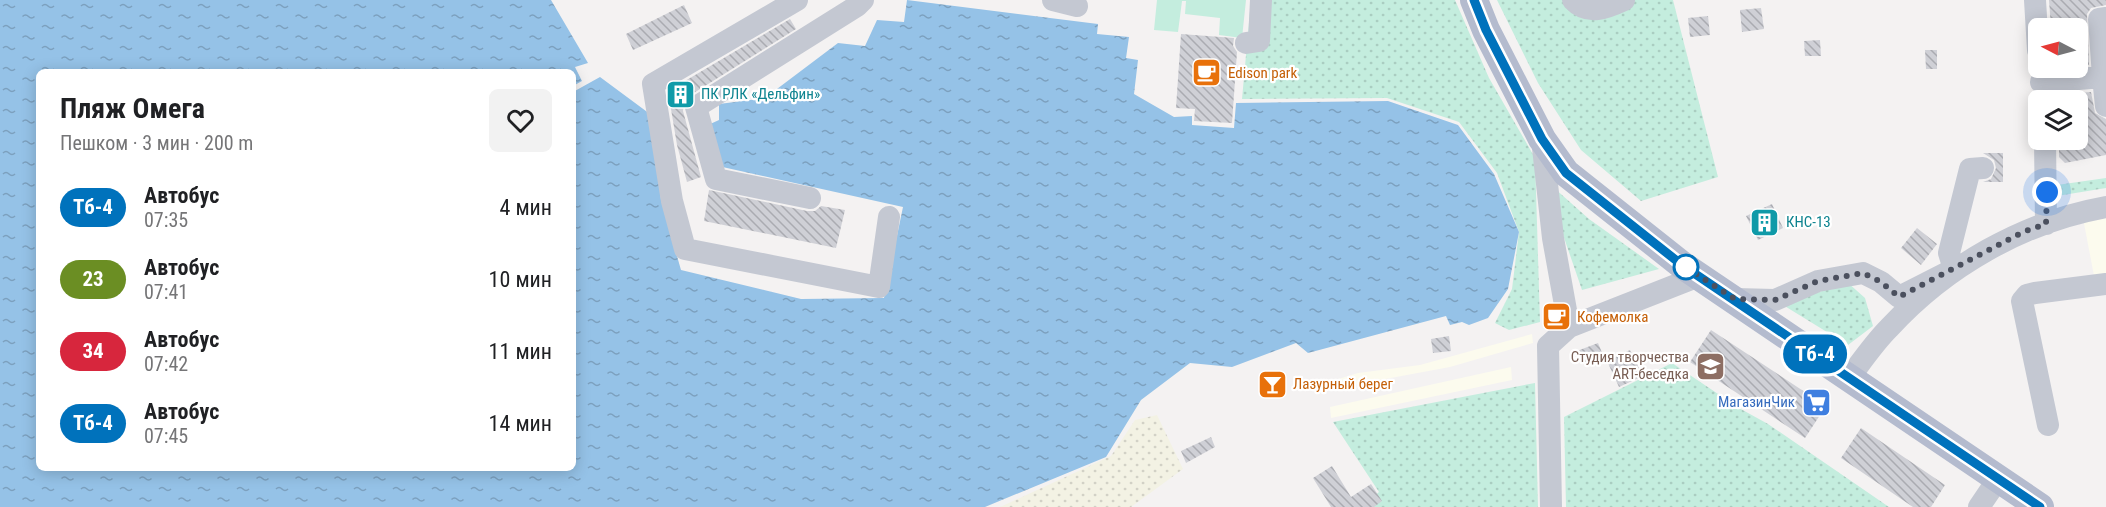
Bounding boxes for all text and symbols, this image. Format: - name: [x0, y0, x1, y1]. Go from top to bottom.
- north arrow: [2028, 18, 2088, 78]
- map controls: [2028, 18, 2088, 150]
- cafe icon: Edison park: [1191, 57, 1223, 89]
- place label: Edison park: [1228, 64, 1297, 82]
- building icon: ПК РЛК «Дельфин»: [664, 78, 696, 110]
- place label: ПК РЛК «Дельфин»: [701, 85, 820, 103]
- button: heart: [489, 89, 552, 152]
- button: layers: [2028, 90, 2088, 150]
- text: Пляж Омега: [60, 92, 205, 125]
- text: Пешком · 3 мин · 200 m: [60, 131, 253, 155]
- your location: [2032, 177, 2062, 207]
- text: Автобус: [144, 183, 219, 208]
- text: Тб-4: [73, 195, 113, 219]
- text: 4 мин: [499, 195, 552, 220]
- building icon: КНС-13: [1749, 206, 1781, 238]
- text: 07:35: [144, 208, 188, 232]
- place label: КНС-13: [1786, 213, 1831, 231]
- unlabelled marker: [1673, 254, 1699, 280]
- text: Автобус: [144, 255, 219, 280]
- text: 23: [82, 267, 104, 291]
- text: 10 мин: [489, 267, 552, 292]
- text: 07:41: [144, 280, 188, 304]
- cafe icon: Кофемолка: [1540, 301, 1572, 333]
- place label: Кофемолка: [1577, 308, 1648, 326]
- text: Автобус: [144, 327, 219, 352]
- line badge: Тб-4: [1773, 334, 1857, 374]
- text: 34: [82, 339, 104, 363]
- text: 11 мин: [489, 339, 552, 364]
- text: Тб-4: [1795, 342, 1835, 366]
- place label: Студия творчества ART-беседка: [1571, 348, 1689, 383]
- school or university icon: Студия творчества ART-беседка: [1694, 350, 1726, 382]
- text: 07:42: [144, 352, 188, 376]
- bar icon: Лазурный берег: [1256, 368, 1288, 400]
- place label: Лазурный берег: [1293, 375, 1393, 393]
- supermarket icon: МагазинЧик: [1800, 386, 1832, 418]
- place label: МагазинЧик: [1718, 393, 1795, 411]
- text: Автобус: [144, 399, 219, 424]
- text: Тб-4: [73, 411, 113, 435]
- text: 14 мин: [489, 411, 552, 436]
- text: 07:45: [144, 424, 188, 448]

